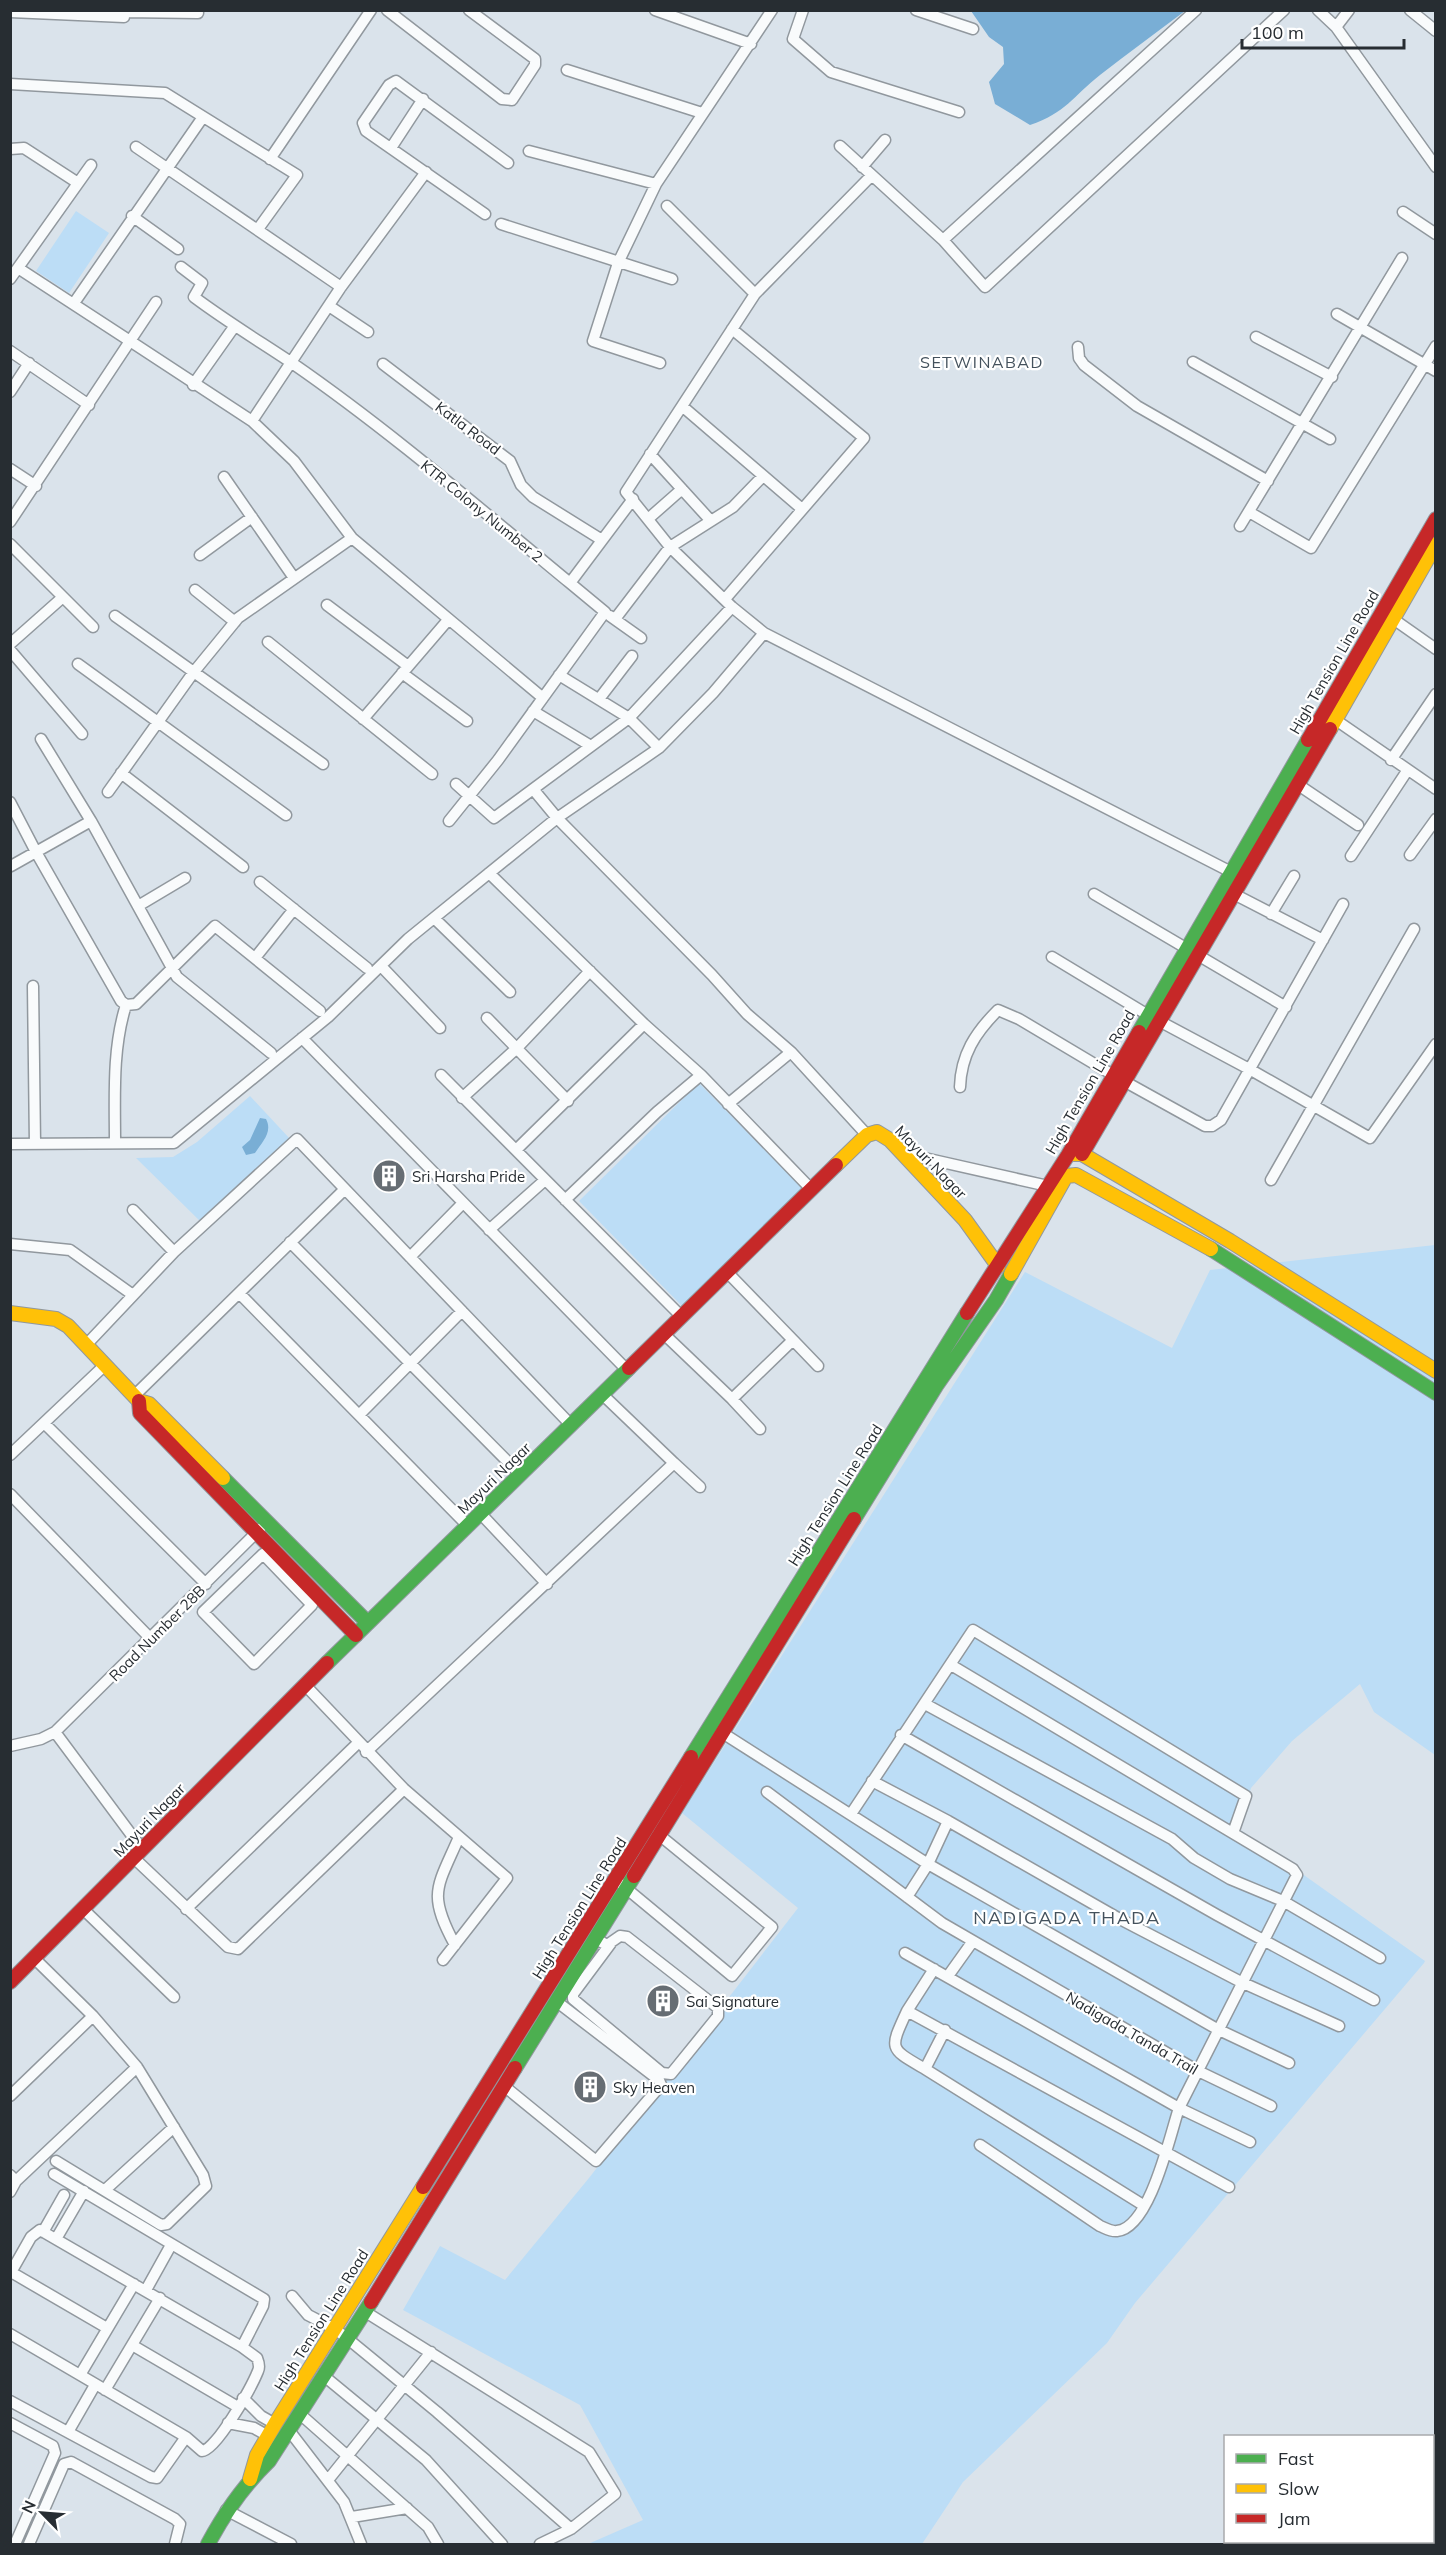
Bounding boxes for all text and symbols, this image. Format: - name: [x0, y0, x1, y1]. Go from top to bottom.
- scale bar: [1242, 12, 1404, 50]
- text: 100 m: [1251, 21, 1304, 44]
- district label: SETWINABAD: [920, 352, 1044, 372]
- street label: Katla Road: [432, 397, 504, 459]
- street label: KTR Colony Number 2: [417, 456, 547, 566]
- street label: High Tension Line Road: [1285, 587, 1383, 737]
- street label: High Tension Line Road: [1041, 1007, 1139, 1157]
- street label: Mayuri Nagar: [891, 1121, 971, 1203]
- building icon: Sri Harsha Pride: [371, 1158, 407, 1194]
- place label: Sri Harsha Pride: [412, 1167, 525, 1186]
- street label: High Tension Line Road: [784, 1421, 886, 1569]
- street label: Mayuri Nagar: [453, 1438, 535, 1518]
- street label: Road Number 28B: [105, 1581, 209, 1685]
- street label: Mayuri Nagar: [109, 1779, 189, 1861]
- street label: High Tension Line Road: [528, 1834, 630, 1982]
- district label: NADIGADA THADA: [973, 1906, 1161, 1929]
- building icon: Sai Signature: [645, 1983, 681, 2019]
- street label: Nadigada Tanda Trail: [1062, 1987, 1202, 2079]
- place label: Sai Signature: [686, 1992, 779, 2011]
- building icon: Sky Heaven: [572, 2069, 608, 2105]
- place label: Sky Heaven: [613, 2078, 695, 2097]
- street label: High Tension Line Road: [270, 2246, 372, 2394]
- legend: [1224, 2435, 1434, 2543]
- text: Fast: [1278, 2447, 1314, 2470]
- text: Slow: [1278, 2477, 1320, 2500]
- north arrow: [12, 2483, 72, 2543]
- text: N: [17, 2497, 40, 2516]
- text: Jam: [1278, 2507, 1311, 2530]

